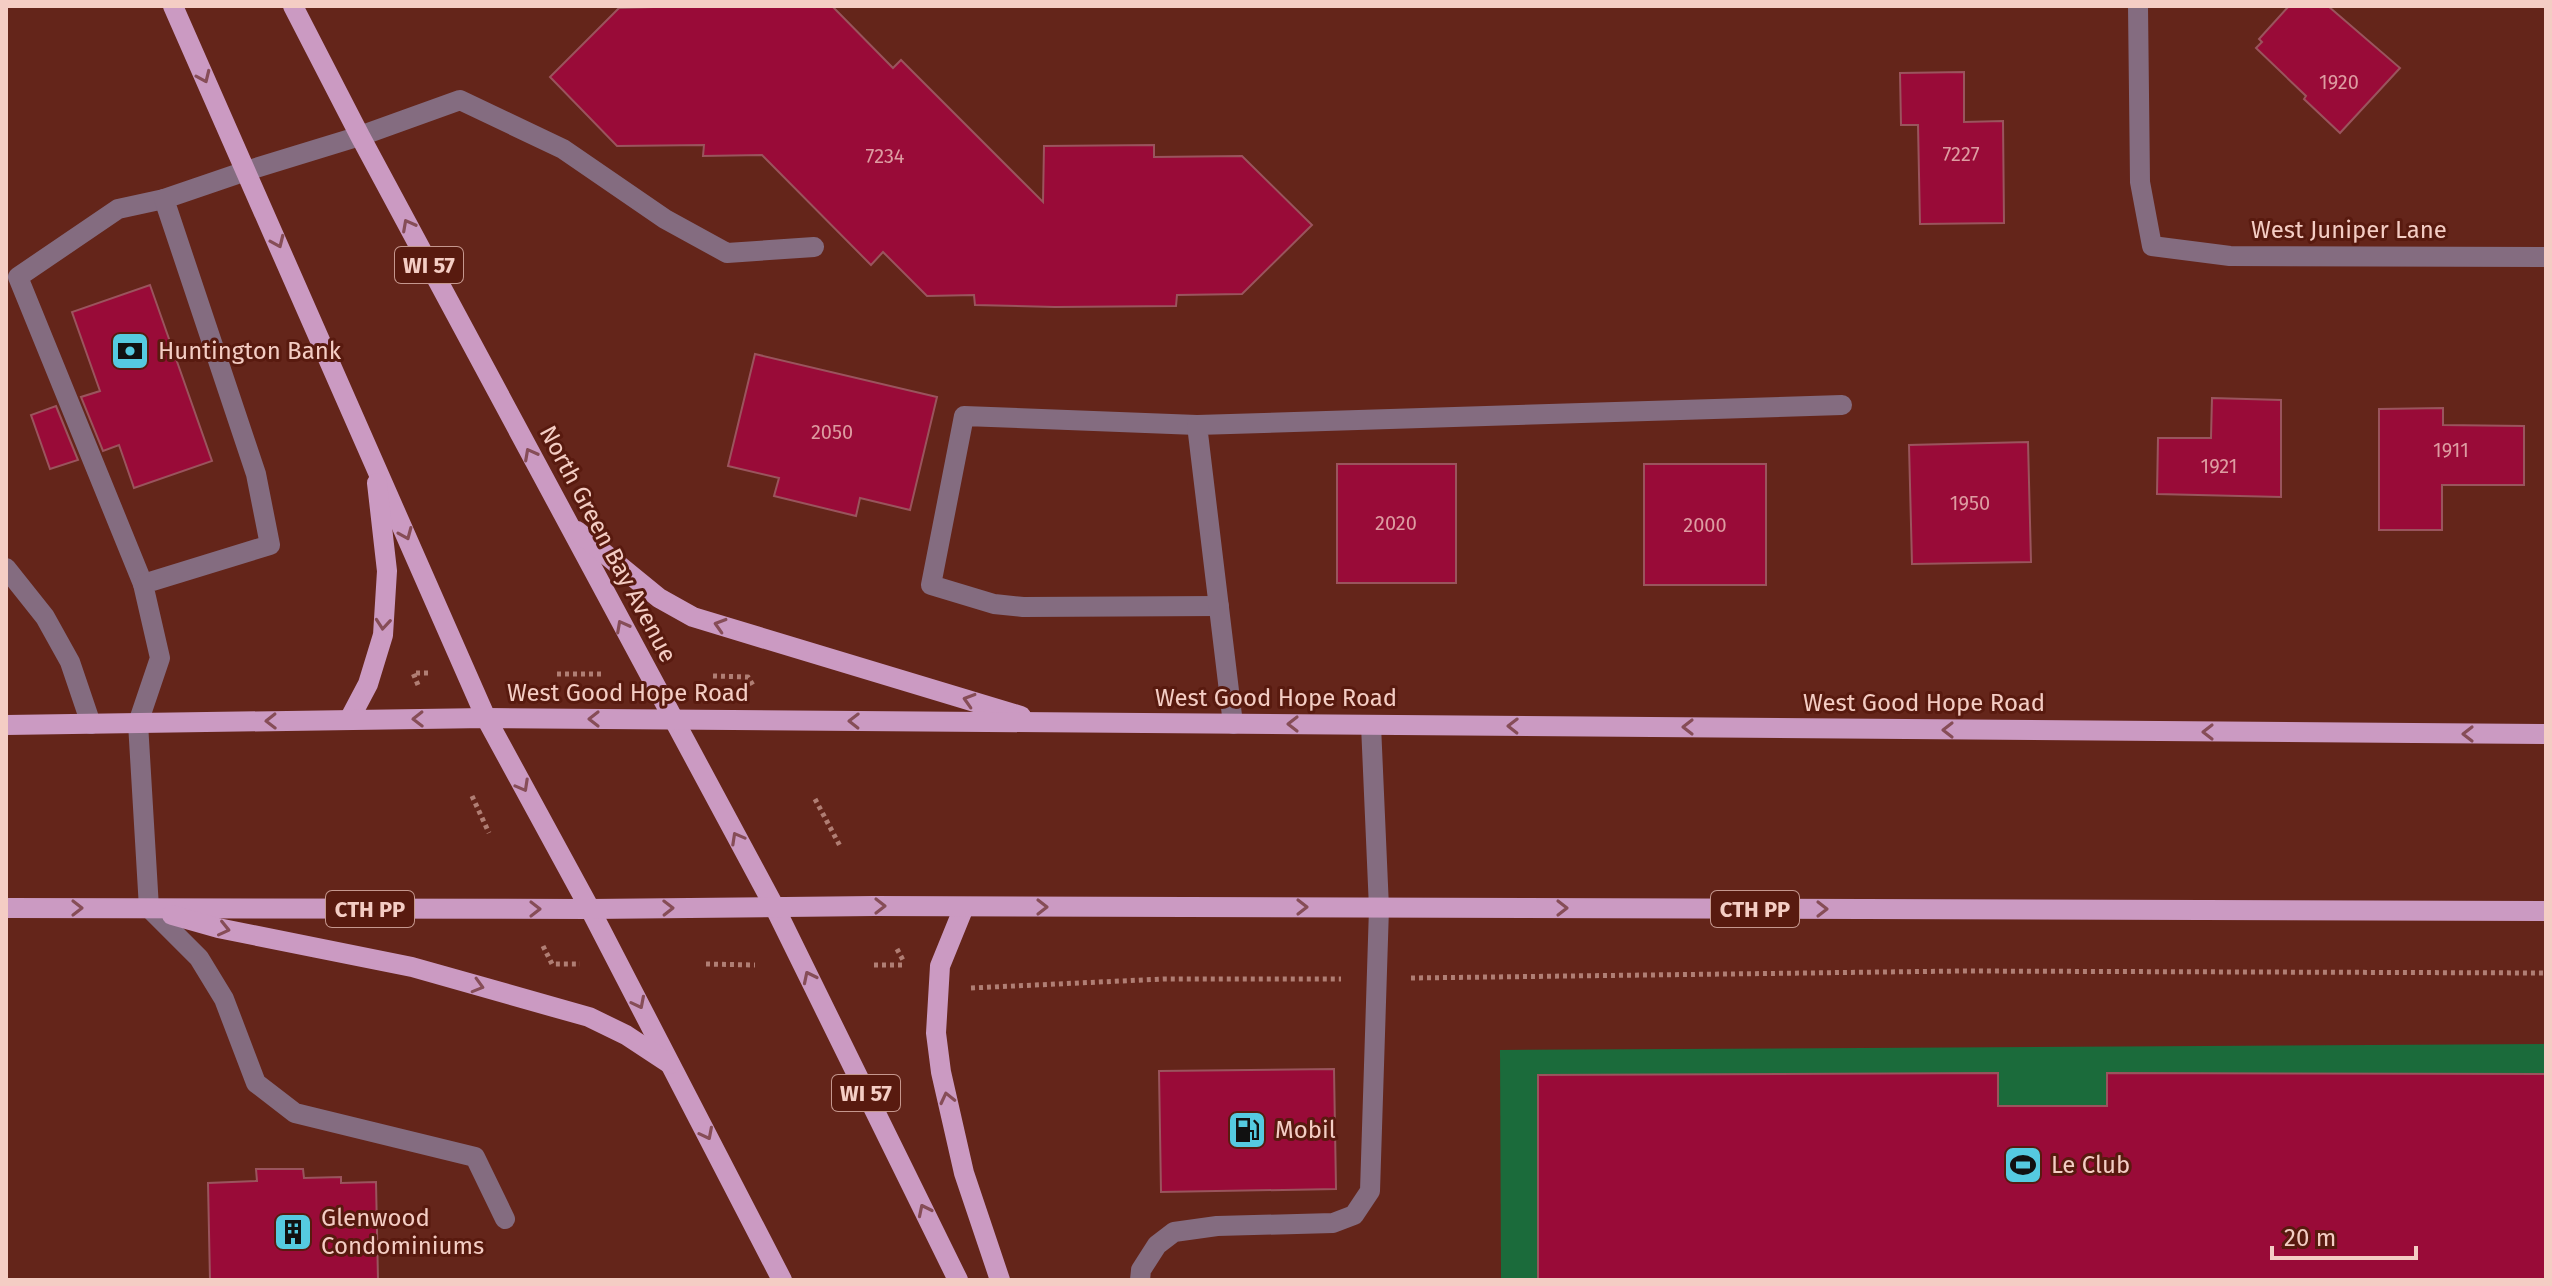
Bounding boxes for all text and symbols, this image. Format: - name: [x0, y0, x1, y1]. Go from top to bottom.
- one-way arrow: [195, 69, 211, 83]
- house number: 1920: [2319, 70, 2359, 94]
- house number: 7227: [1942, 142, 1980, 166]
- house number: 7234: [866, 144, 905, 168]
- street label: West Juniper Lane: [2251, 216, 2447, 244]
- one-way arrow: [402, 219, 417, 233]
- one-way arrow: [268, 234, 284, 248]
- road number: WI 57: [395, 247, 463, 283]
- bank icon: Huntington Bank: [109, 330, 151, 372]
- place label: Huntington Bank: [158, 337, 342, 365]
- house number: 2050: [811, 420, 853, 444]
- street label: North Green Bay Avenue: [534, 421, 682, 667]
- house number: 1911: [2433, 438, 2469, 462]
- one-way arrow: [525, 448, 540, 463]
- house number: 1921: [2201, 454, 2237, 478]
- house number: 1950: [1950, 491, 1990, 515]
- house number: 2020: [1375, 511, 1417, 535]
- house number: 2000: [1683, 513, 1727, 537]
- one-way arrow: [396, 526, 412, 541]
- one-way arrow: [375, 618, 392, 631]
- one-way arrow: [714, 618, 728, 634]
- one-way arrow: [617, 620, 632, 634]
- street label: West Good Hope Road: [507, 679, 749, 707]
- street label: West Good Hope Road: [1155, 684, 1397, 712]
- street label: West Good Hope Road: [1803, 689, 2045, 717]
- one-way arrow: [963, 693, 977, 709]
- one-way arrow: [411, 710, 424, 728]
- one-way arrow: [587, 710, 600, 728]
- one-way arrow: [264, 712, 277, 730]
- one-way arrow: [847, 712, 860, 730]
- one-way arrow: [1286, 715, 1299, 733]
- one-way arrow: [1506, 717, 1519, 735]
- one-way arrow: [1681, 719, 1694, 736]
- one-way arrow: [1941, 721, 1954, 738]
- one-way arrow: [2201, 723, 2214, 740]
- one-way arrow: [2461, 725, 2474, 743]
- one-way arrow: [513, 778, 529, 792]
- one-way arrow: [731, 832, 747, 846]
- road number: CTH PP: [326, 891, 414, 927]
- road number: CTH PP: [1711, 891, 1799, 927]
- one-way arrow: [874, 897, 887, 915]
- one-way arrow: [1036, 898, 1049, 916]
- one-way arrow: [71, 899, 84, 917]
- one-way arrow: [662, 899, 675, 917]
- one-way arrow: [1296, 899, 1309, 916]
- one-way arrow: [1556, 899, 1569, 917]
- one-way arrow: [529, 900, 542, 918]
- one-way arrow: [1816, 900, 1829, 918]
- one-way arrow: [217, 920, 230, 937]
- one-way arrow: [803, 970, 819, 985]
- one-way arrow: [470, 977, 484, 993]
- one-way arrow: [630, 995, 645, 1010]
- road number: WI 57: [832, 1075, 900, 1111]
- one-way arrow: [939, 1092, 956, 1105]
- fuel station icon: Mobil: [1226, 1109, 1268, 1151]
- place label: Mobil: [1275, 1116, 1336, 1144]
- one-way arrow: [697, 1126, 712, 1141]
- sports icon: Le Club: [2002, 1144, 2044, 1186]
- place label: Le Club: [2051, 1151, 2130, 1179]
- place label: Glenwood Condominiums: [321, 1204, 484, 1260]
- one-way arrow: [918, 1204, 934, 1218]
- scale bar: [2272, 1210, 2416, 1260]
- building icon: Glenwood Condominiums: [272, 1211, 314, 1253]
- text: 20 m: [2284, 1224, 2336, 1252]

